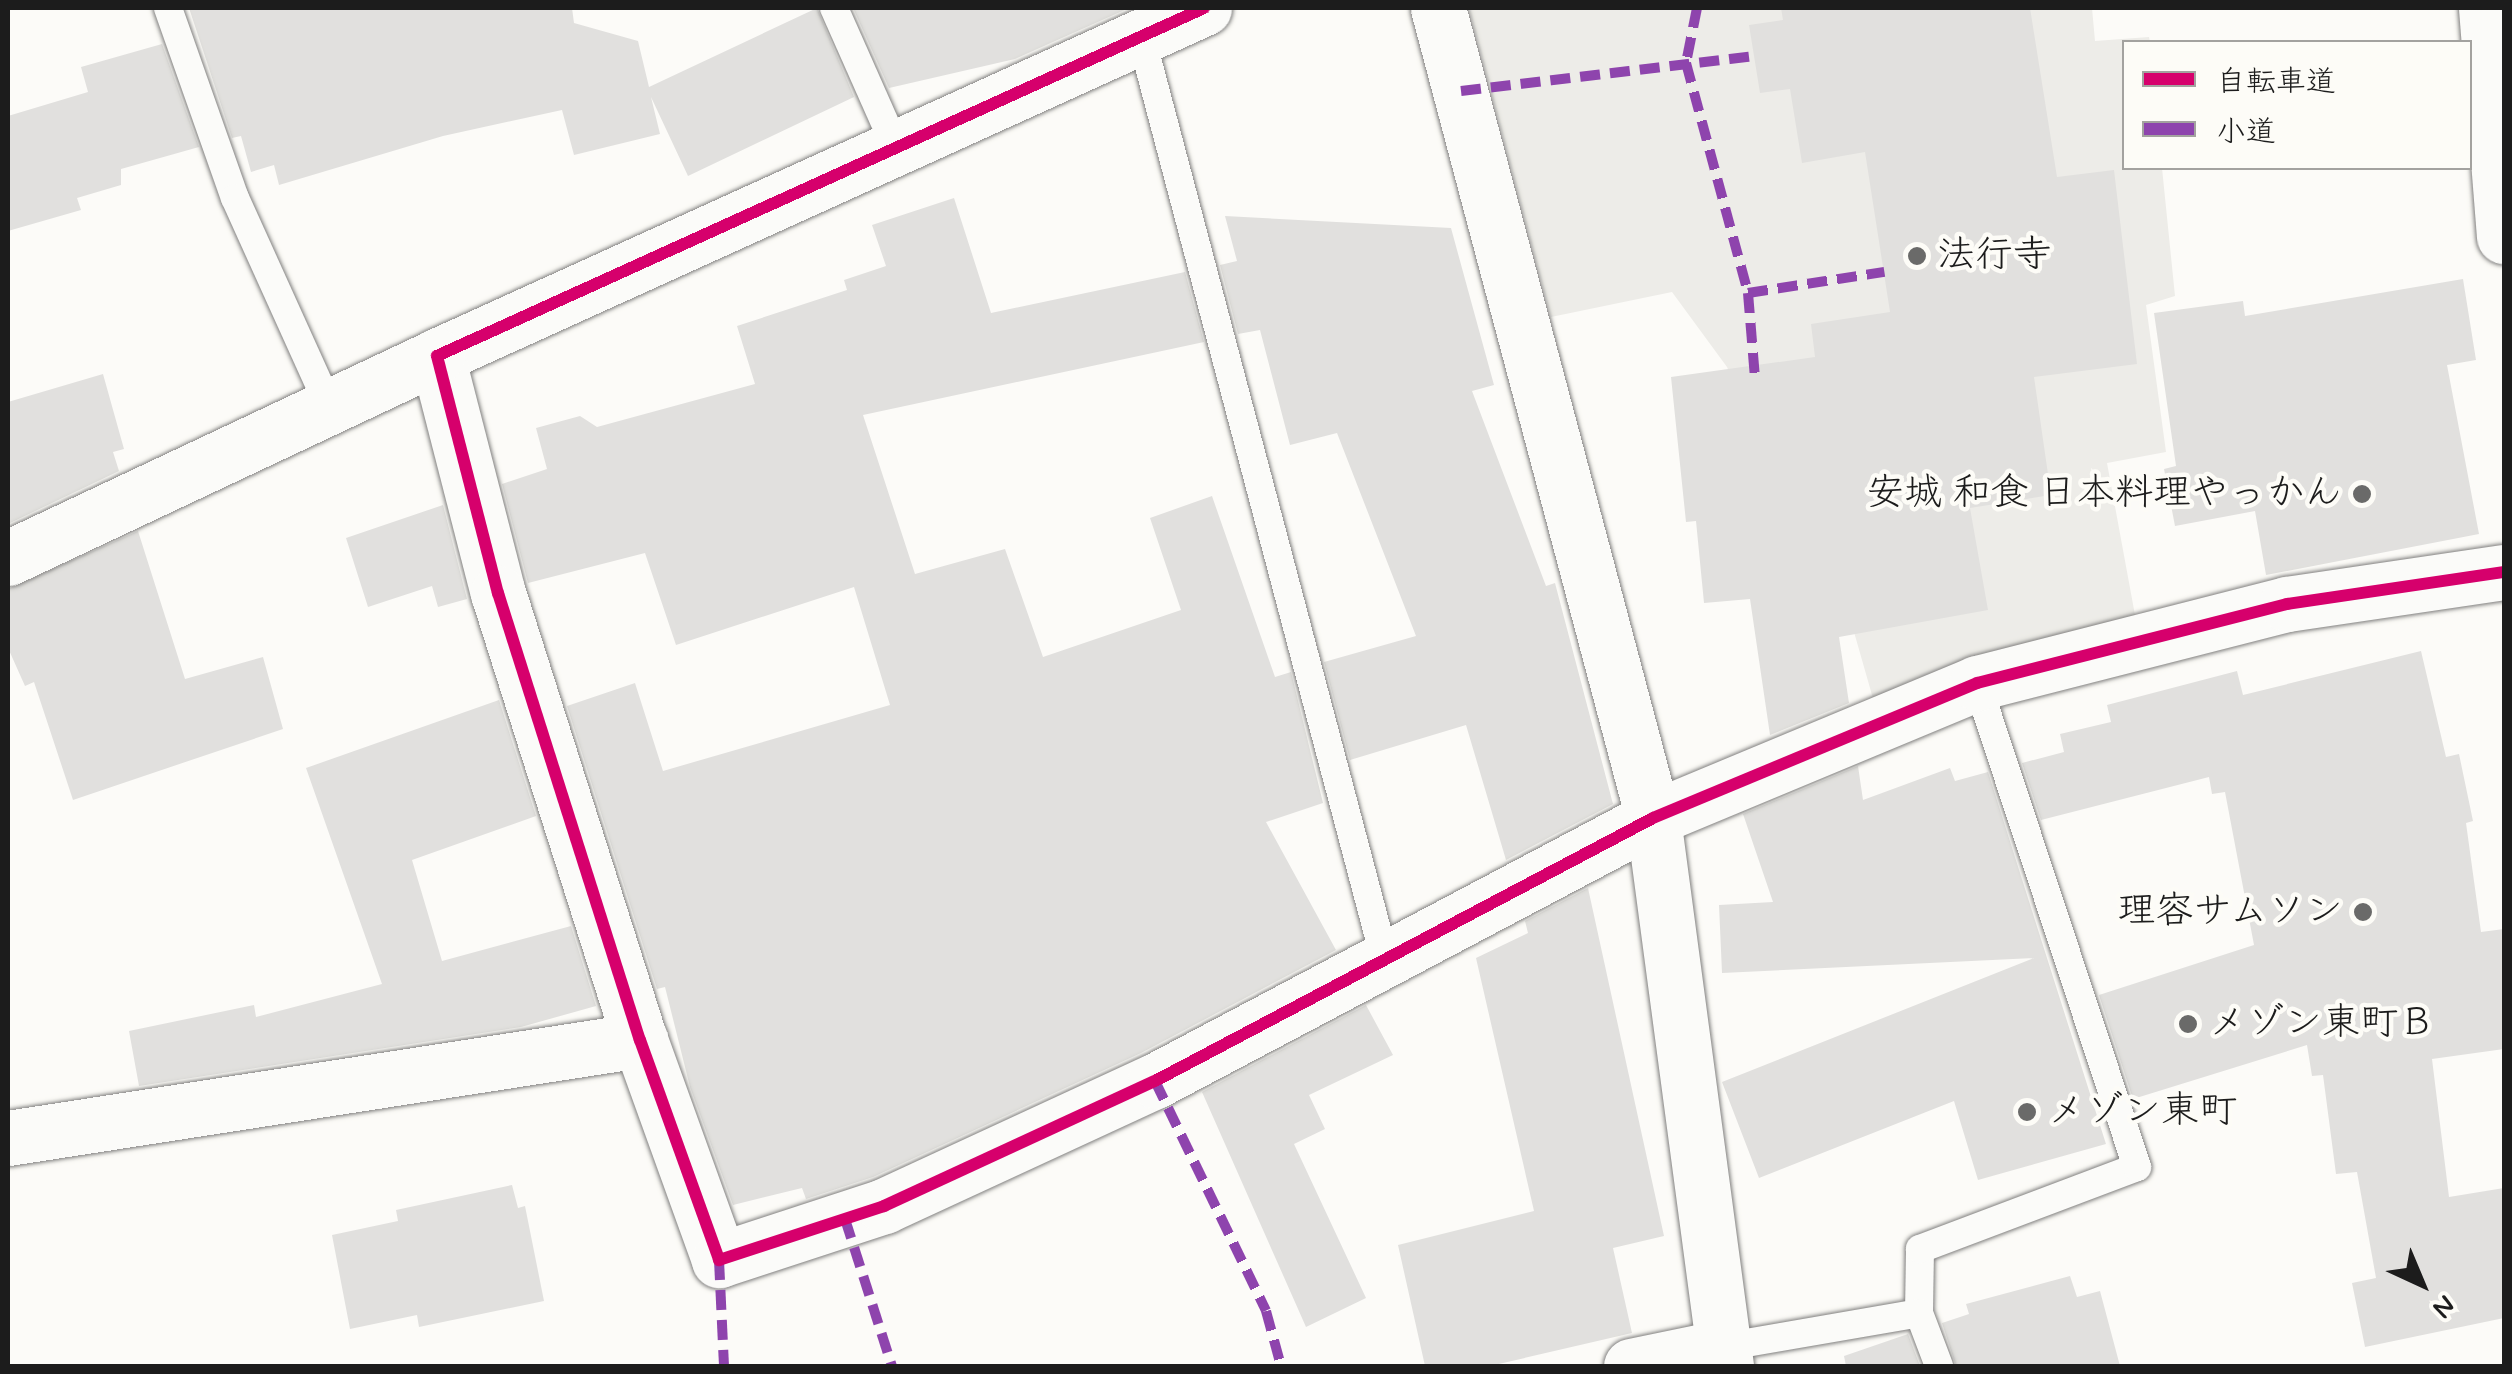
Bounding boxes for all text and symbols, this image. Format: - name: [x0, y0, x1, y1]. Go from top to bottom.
- legend: [2122, 40, 2472, 170]
- text: 自転車道: [2216, 63, 2336, 102]
- text: 小道: [2216, 113, 2276, 152]
- place label: 法行寺: [1937, 233, 2051, 279]
- marker: 法行寺: [1906, 245, 1928, 267]
- place label: 安城 和食 日本料理やっかん: [1865, 471, 2342, 517]
- marker: 安城 和食 日本料理やっかん: [2351, 483, 2373, 505]
- place label: 理容サムソン: [2115, 889, 2343, 935]
- marker: 理容サムソン: [2352, 901, 2374, 923]
- place label: メゾン東町Ｂ: [2208, 1001, 2436, 1047]
- marker: メゾン東町Ｂ: [2177, 1013, 2199, 1035]
- place label: メゾン東町: [2047, 1089, 2237, 1135]
- marker: メゾン東町: [2016, 1101, 2038, 1123]
- north arrow: [2372, 1234, 2472, 1334]
- text: N: [2424, 1286, 2463, 1326]

